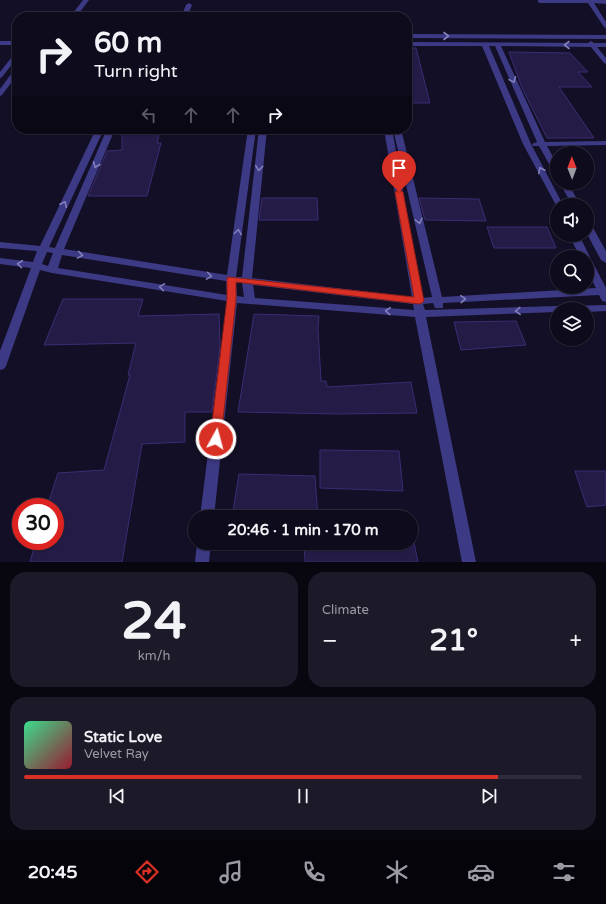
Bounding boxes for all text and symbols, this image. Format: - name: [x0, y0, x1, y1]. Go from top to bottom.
- text: 60 m: [94, 26, 162, 60]
- icon: right: [28, 28, 80, 80]
- one-way arrow: [443, 32, 449, 40]
- one-way arrow: [564, 41, 570, 49]
- text: Turn right: [94, 60, 178, 82]
- one-way arrow: [508, 76, 516, 84]
- icon: left: [138, 104, 160, 126]
- icon: ahead: [180, 104, 202, 126]
- icon: ahead: [222, 104, 244, 126]
- icon: right: [264, 104, 286, 126]
- north arrow: [550, 146, 594, 190]
- map controls: [550, 146, 594, 346]
- pin: [382, 151, 416, 192]
- icon: arrive: [388, 157, 410, 179]
- one-way arrow: [92, 161, 100, 168]
- one-way arrow: [255, 165, 264, 171]
- one-way arrow: [538, 167, 546, 174]
- button: sound: [550, 198, 594, 242]
- one-way arrow: [59, 201, 67, 209]
- one-way arrow: [414, 218, 422, 225]
- one-way arrow: [233, 229, 242, 235]
- one-way arrow: [77, 250, 83, 259]
- button: search: [550, 250, 594, 294]
- one-way arrow: [17, 259, 23, 268]
- one-way arrow: [206, 271, 212, 280]
- one-way arrow: [158, 284, 165, 292]
- one-way arrow: [460, 294, 466, 303]
- button: layers: [550, 302, 594, 346]
- one-way arrow: [515, 306, 521, 315]
- one-way arrow: [385, 307, 391, 316]
- position arrow: [195, 418, 237, 460]
- speed limit sign: 30: [12, 498, 64, 550]
- text: 20:46 · 1 min · 170 m: [228, 521, 378, 539]
- text: 24: [121, 590, 187, 653]
- text: Climate: [322, 602, 369, 618]
- text: 21°: [429, 622, 478, 659]
- text: −: [322, 628, 338, 654]
- text: +: [570, 628, 582, 654]
- text: km/h: [138, 648, 170, 664]
- text: Static Love: [84, 728, 162, 746]
- text: Velvet Ray: [84, 746, 149, 762]
- icon: previous: [106, 785, 128, 807]
- icon: pause: [292, 785, 314, 807]
- icon: next: [478, 785, 500, 807]
- icon: directions: [133, 858, 161, 886]
- icon: music: [217, 858, 245, 886]
- icon: phone: [300, 858, 328, 886]
- icon: climate: [383, 858, 411, 886]
- icon: car: [467, 858, 495, 886]
- icon: filters: [550, 858, 578, 886]
- text: 20:45: [28, 861, 78, 883]

